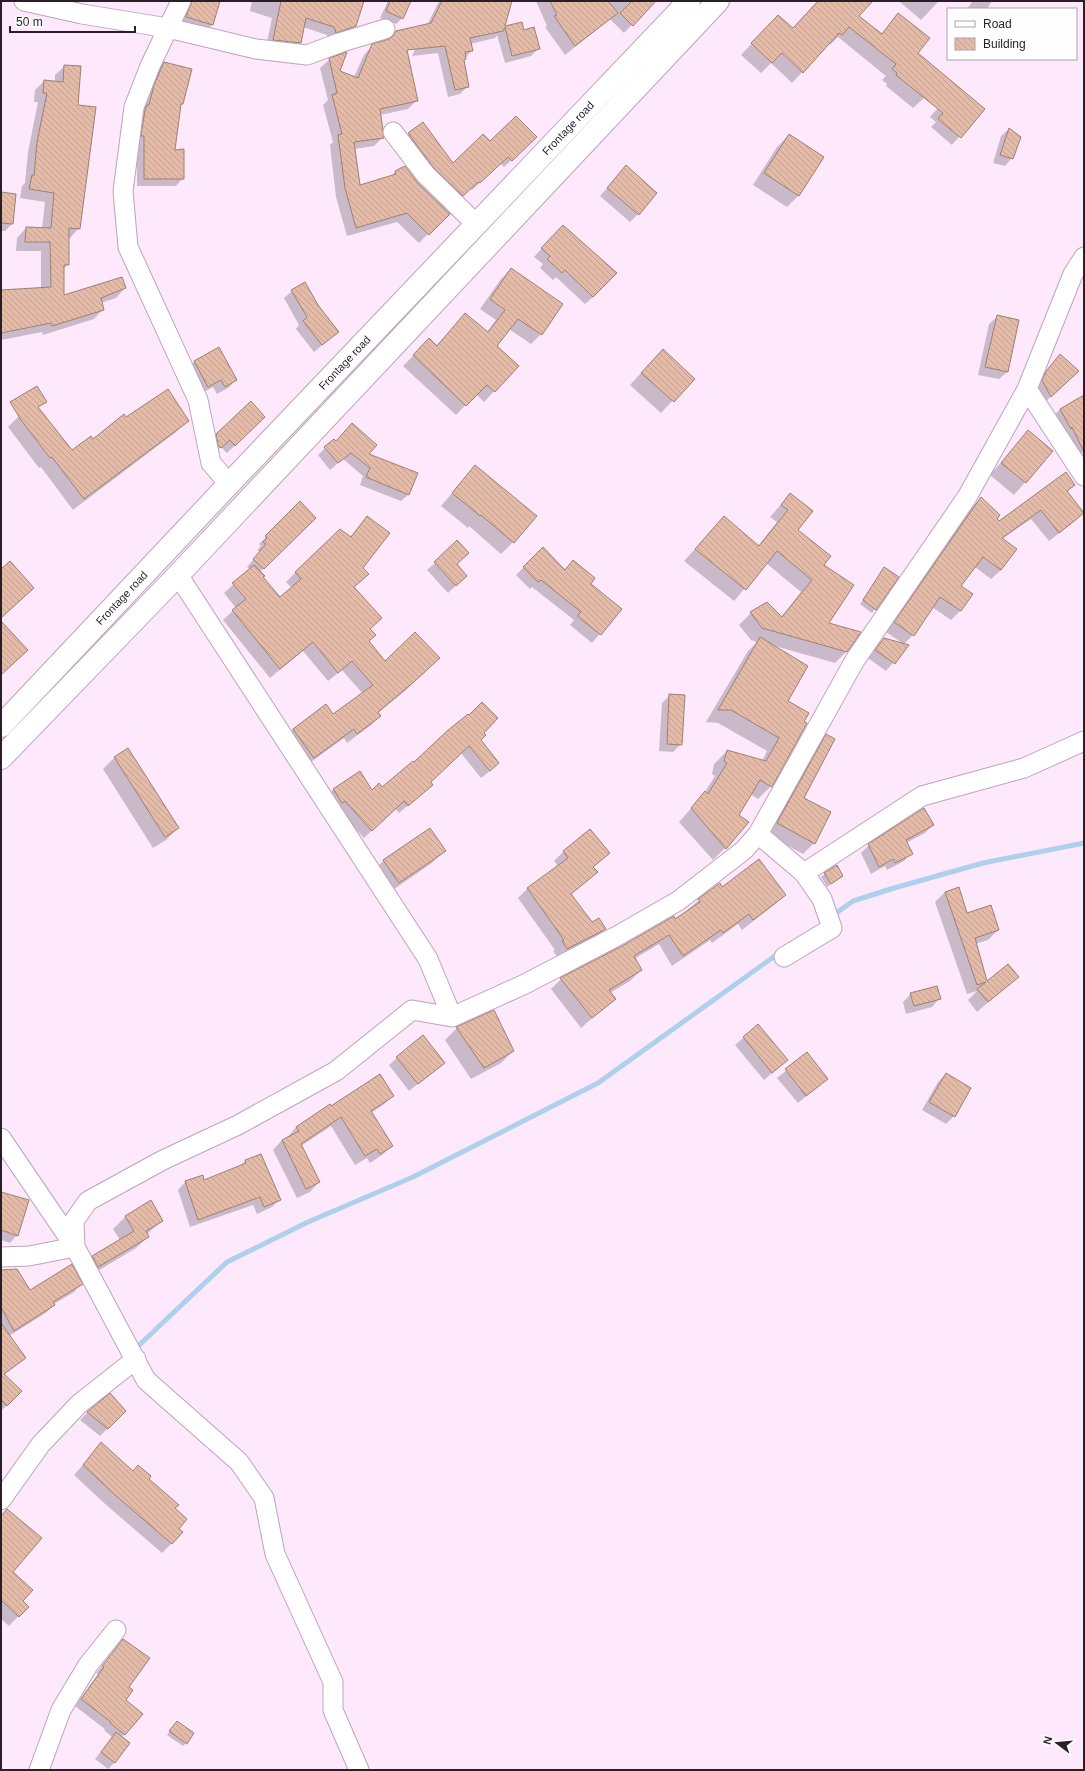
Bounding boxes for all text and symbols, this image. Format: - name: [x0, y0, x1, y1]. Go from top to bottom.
- scale bar: [10, 8, 135, 34]
- legend: [947, 8, 1077, 60]
- text: 50 m: [16, 15, 43, 29]
- text: Road: [983, 17, 1012, 31]
- text: Building: [983, 37, 1026, 51]
- street label: Frontage road: [540, 99, 596, 157]
- street label: Frontage road: [316, 334, 373, 392]
- street label: Frontage road: [94, 569, 150, 627]
- north arrow: [1037, 1723, 1077, 1763]
- text: N: [1041, 1735, 1054, 1746]

